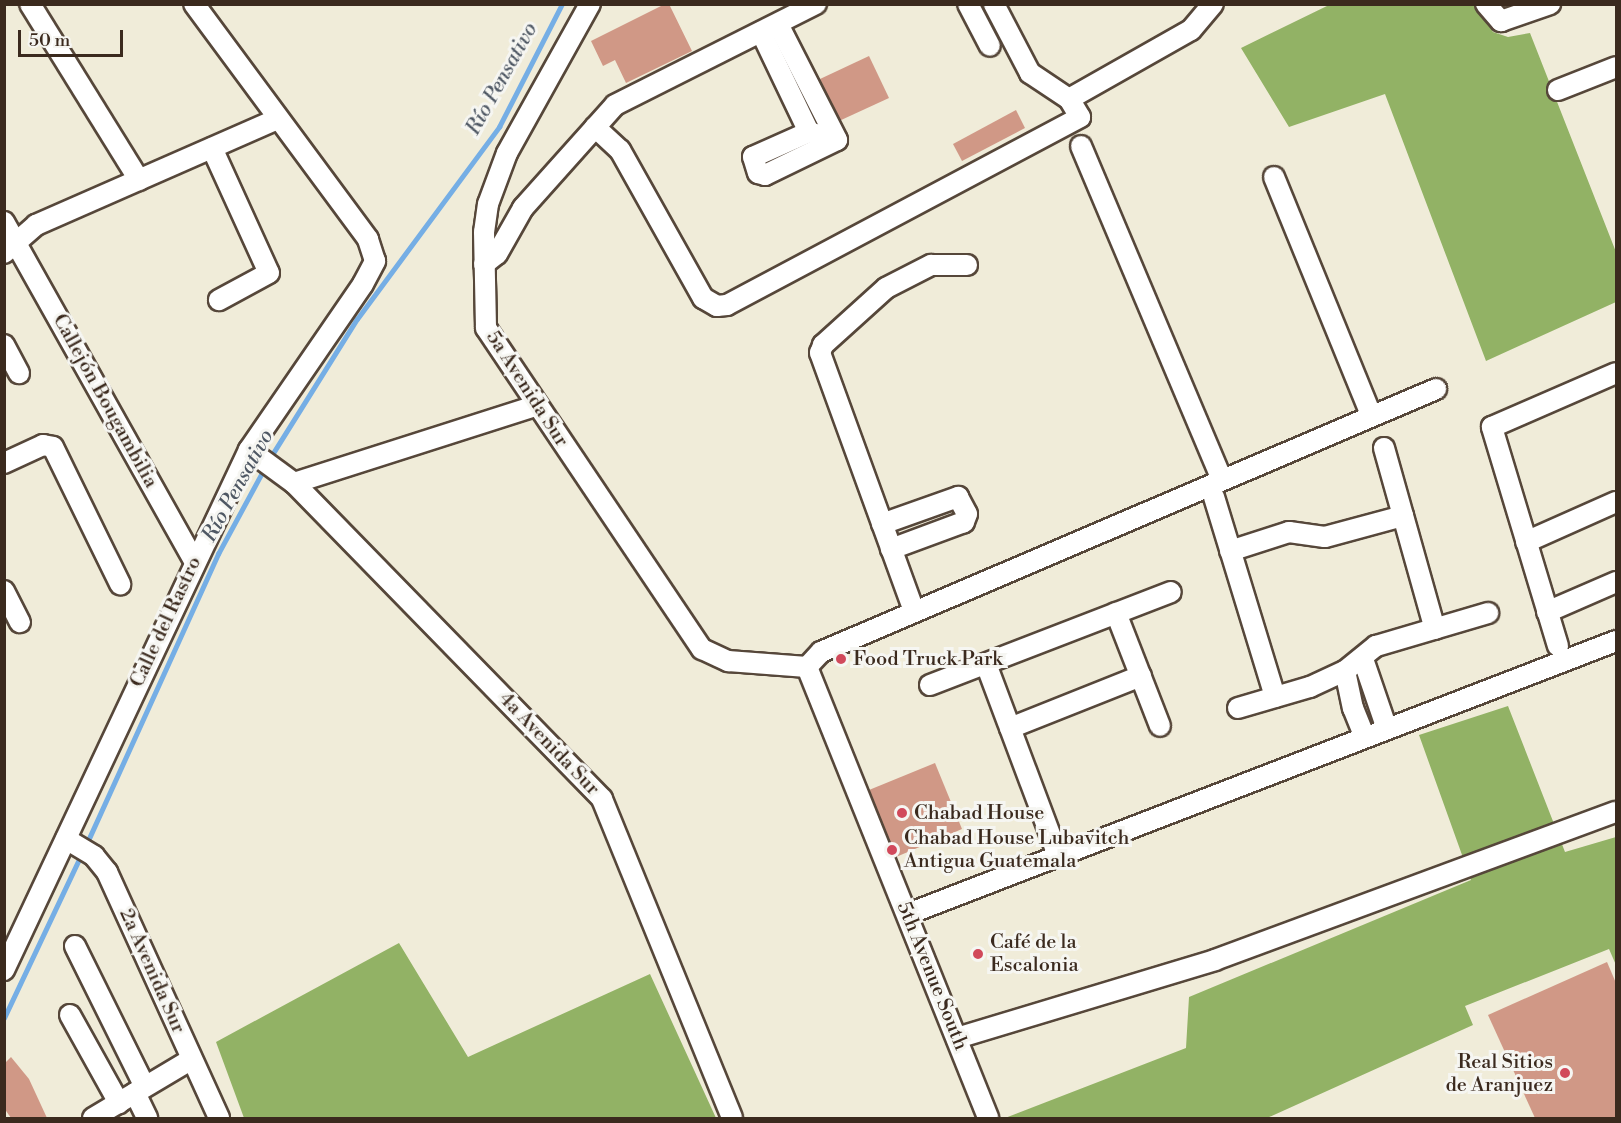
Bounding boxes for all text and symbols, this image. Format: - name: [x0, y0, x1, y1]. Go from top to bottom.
- scale bar: [21, 18, 126, 56]
- water label: Río Pensativo: [461, 18, 543, 140]
- text: 50 m: [29, 29, 70, 52]
- street label: Callejón Bougambilia: [47, 310, 163, 492]
- street label: 5a Avenida Sur: [481, 327, 573, 451]
- water label: Río Pensativo: [197, 425, 279, 547]
- street label: Calle del Rastro: [125, 553, 207, 691]
- place label: Food Truck Park: [853, 647, 1003, 671]
- marker: Food Truck Park: [834, 652, 848, 666]
- street label: 4a Avenida Sur: [494, 687, 604, 801]
- place label: Chabad House: [914, 801, 1044, 825]
- marker: Chabad House: [895, 806, 909, 820]
- place label: Chabad House Lubavitch Antigua Guatemala: [904, 826, 1129, 873]
- marker: Chabad House Lubavitch Antigua Guatemala: [885, 843, 899, 857]
- street label: 5th Avenue South: [891, 898, 973, 1054]
- street label: 2a Avenida Sur: [114, 905, 190, 1037]
- place label: Café de la Escalonia: [990, 930, 1079, 977]
- marker: Café de la Escalonia: [971, 947, 985, 961]
- place label: Real Sitios de Aranjuez: [1445, 1050, 1553, 1097]
- marker: Real Sitios de Aranjuez: [1558, 1066, 1572, 1080]

